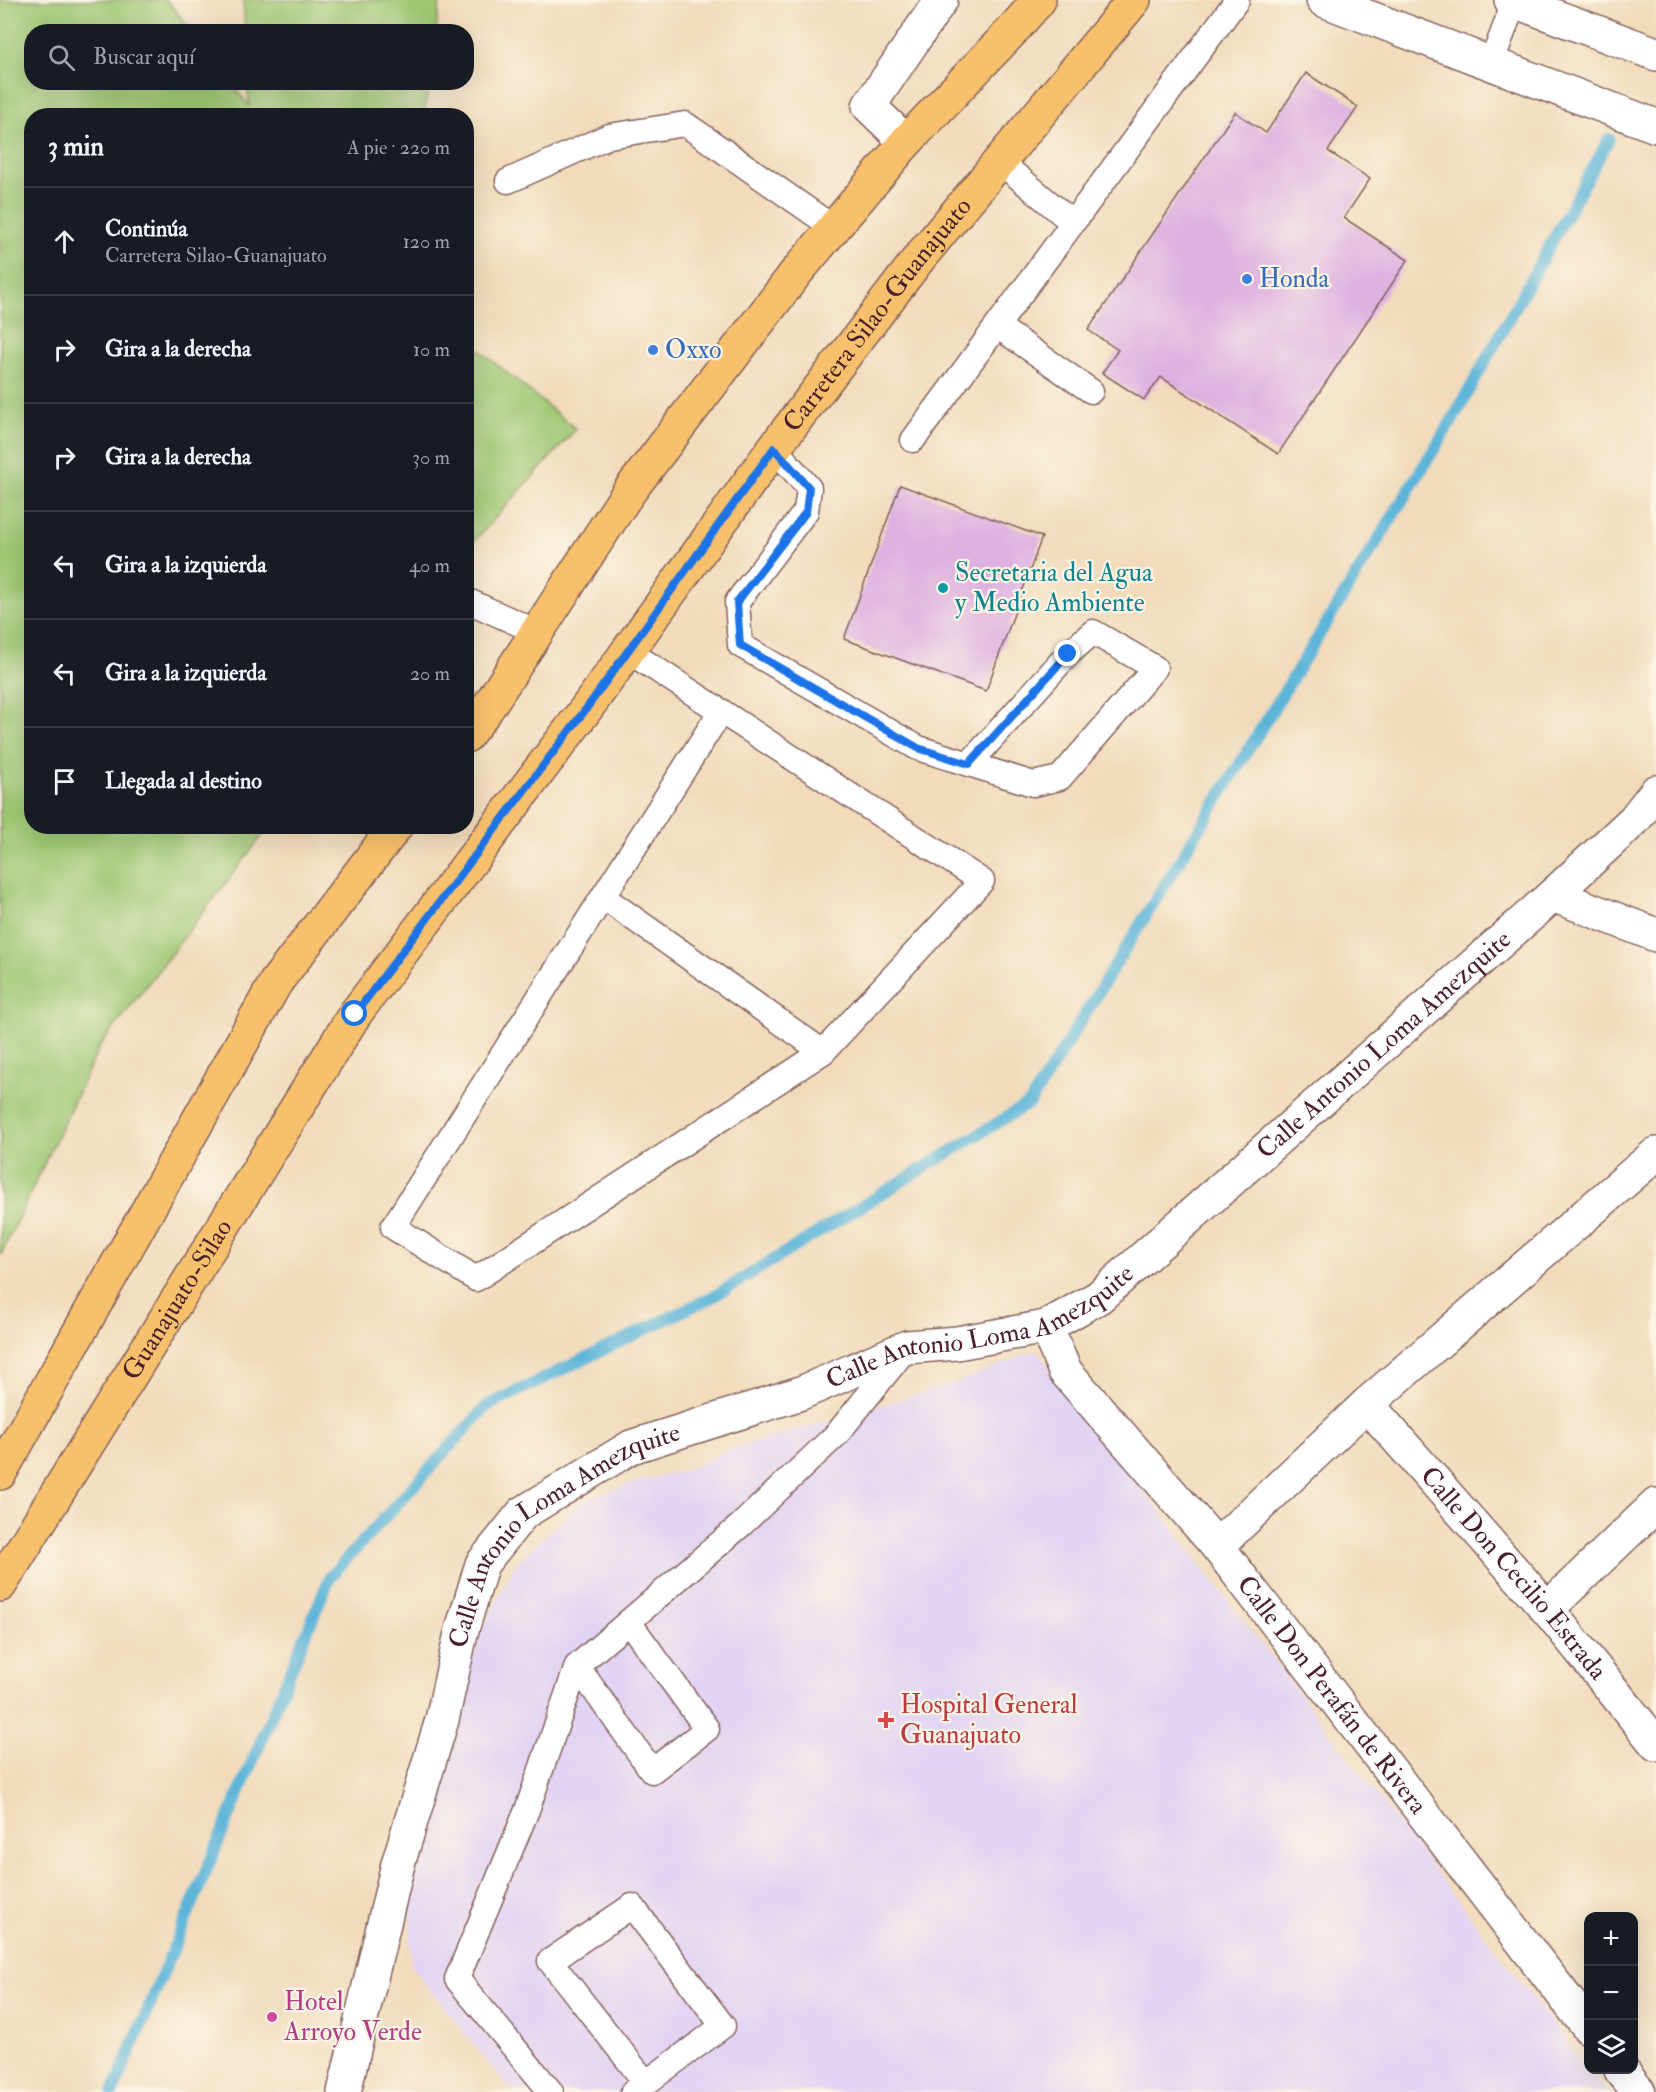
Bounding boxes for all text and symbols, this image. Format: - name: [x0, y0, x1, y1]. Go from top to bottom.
- search box: [24, 24, 474, 90]
- icon: search: [45, 41, 78, 74]
- text: Buscar aquí: [93, 43, 195, 71]
- text: 3 min: [48, 131, 104, 163]
- text: A pie · 220 m: [347, 135, 450, 160]
- street label: Carretera Silao-Guanajuato: [776, 191, 979, 438]
- text: Continúa: [105, 215, 188, 243]
- icon: ahead: [48, 225, 81, 258]
- text: 120 m: [403, 229, 450, 254]
- text: Carretera Silao-Guanajuato: [105, 243, 327, 268]
- place label: Honda: [1259, 263, 1330, 295]
- marker: Honda: [1240, 272, 1254, 286]
- icon: right: [48, 333, 81, 366]
- place label: Oxxo: [665, 334, 722, 366]
- text: Gira a la derecha: [105, 335, 251, 363]
- text: 10 m: [413, 337, 450, 362]
- marker: Oxxo: [646, 343, 660, 357]
- icon: right: [48, 441, 81, 474]
- text: Gira a la derecha: [105, 443, 251, 471]
- text: 30 m: [412, 445, 450, 470]
- icon: left: [48, 549, 81, 582]
- text: Gira a la izquierda: [105, 551, 266, 579]
- text: 40 m: [409, 553, 450, 578]
- place label: Secretaria del Agua y Medio Ambiente: [955, 557, 1153, 619]
- marker: Secretaria del Agua y Medio Ambiente: [936, 581, 950, 595]
- route end: [1054, 640, 1080, 666]
- icon: left: [48, 657, 81, 690]
- text: Gira a la izquierda: [105, 659, 266, 687]
- text: 20 m: [410, 661, 450, 686]
- icon: arrive: [48, 765, 81, 798]
- text: Llegada al destino: [105, 767, 262, 795]
- street label: Calle Antonio Loma Amezquite: [1250, 924, 1518, 1166]
- route start: [341, 1000, 367, 1026]
- street label: Guanajuato-Silao: [115, 1213, 239, 1386]
- street label: Calle Antonio Loma Amezquite: [821, 1258, 1140, 1396]
- street label: Calle Antonio Loma Amezquite: [442, 1416, 684, 1651]
- street label: Calle Don Cecilio Estrada: [1413, 1460, 1614, 1687]
- street label: Calle Don Perafán de Rivera: [1230, 1569, 1434, 1821]
- place label: Hospital General Guanajuato: [900, 1689, 1078, 1751]
- marker: Hospital General Guanajuato: [877, 1711, 895, 1729]
- map controls: [1584, 1912, 1638, 2074]
- button: +: [1584, 1912, 1638, 1966]
- button: −: [1584, 1966, 1638, 2020]
- place label: Hotel Arroyo Verde: [283, 1986, 422, 2048]
- marker: Hotel Arroyo Verde: [265, 2010, 279, 2024]
- button: layers: [1584, 2020, 1638, 2074]

